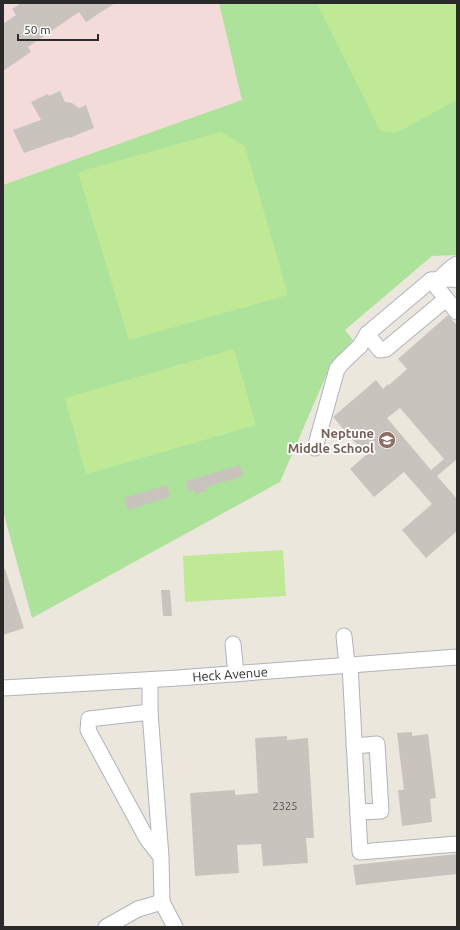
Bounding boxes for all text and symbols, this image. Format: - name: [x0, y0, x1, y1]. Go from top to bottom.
- scale bar: [18, 16, 98, 42]
- text: 50 m: [24, 23, 51, 36]
- place label: Neptune Middle School: [288, 426, 374, 455]
- school or university icon: Neptune Middle School: [377, 430, 397, 450]
- street label: Heck Avenue: [192, 664, 268, 684]
- house number: 2325: [273, 800, 297, 812]

